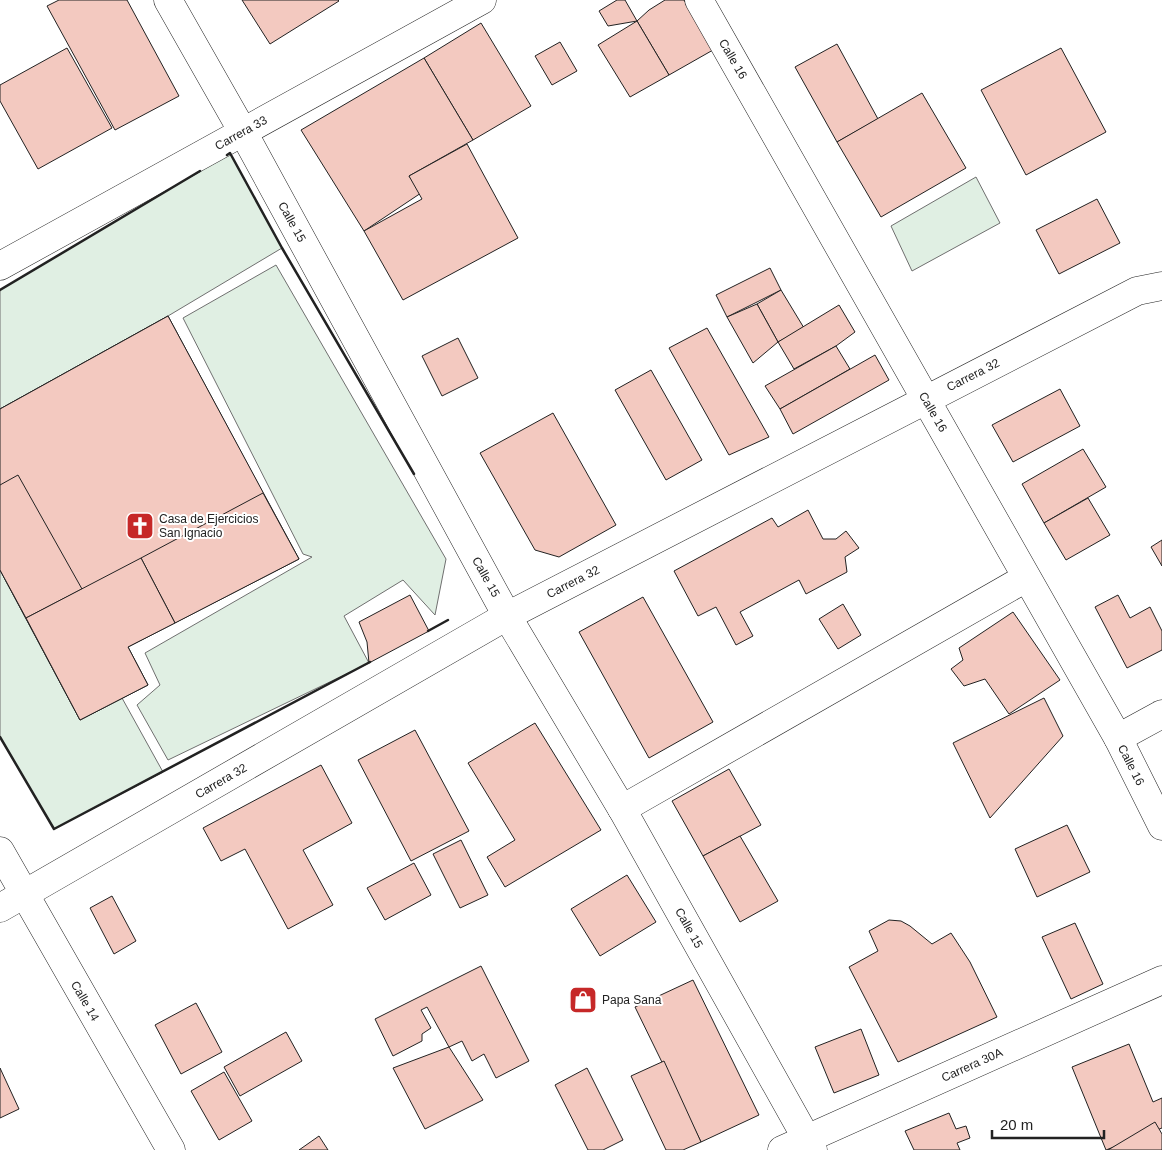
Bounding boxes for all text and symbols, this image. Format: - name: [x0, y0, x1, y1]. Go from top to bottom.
- street label: Calle 16: [716, 36, 750, 82]
- street label: Carrera 33: [213, 113, 270, 153]
- street label: Calle 15: [275, 199, 309, 245]
- street label: Carrera 32: [944, 356, 1002, 394]
- street label: Calle 16: [916, 389, 950, 435]
- church icon: Casa de Ejercicios San Ignacio: [125, 511, 155, 541]
- place label: Casa de Ejercicios San Ignacio: [159, 512, 258, 540]
- street label: Calle 15: [469, 554, 503, 600]
- street label: Carrera 32: [544, 563, 602, 601]
- street label: Calle 16: [1115, 742, 1147, 788]
- street label: Carrera 32: [193, 760, 250, 801]
- street label: Calle 15: [672, 905, 706, 951]
- street label: Calle 14: [68, 978, 102, 1024]
- shop icon: Papa Sana: [568, 985, 598, 1015]
- place label: Papa Sana: [602, 993, 662, 1007]
- street label: Carrera 30A: [939, 1045, 1005, 1085]
- scale bar: [992, 1108, 1104, 1140]
- text: 20 m: [1000, 1116, 1033, 1133]

